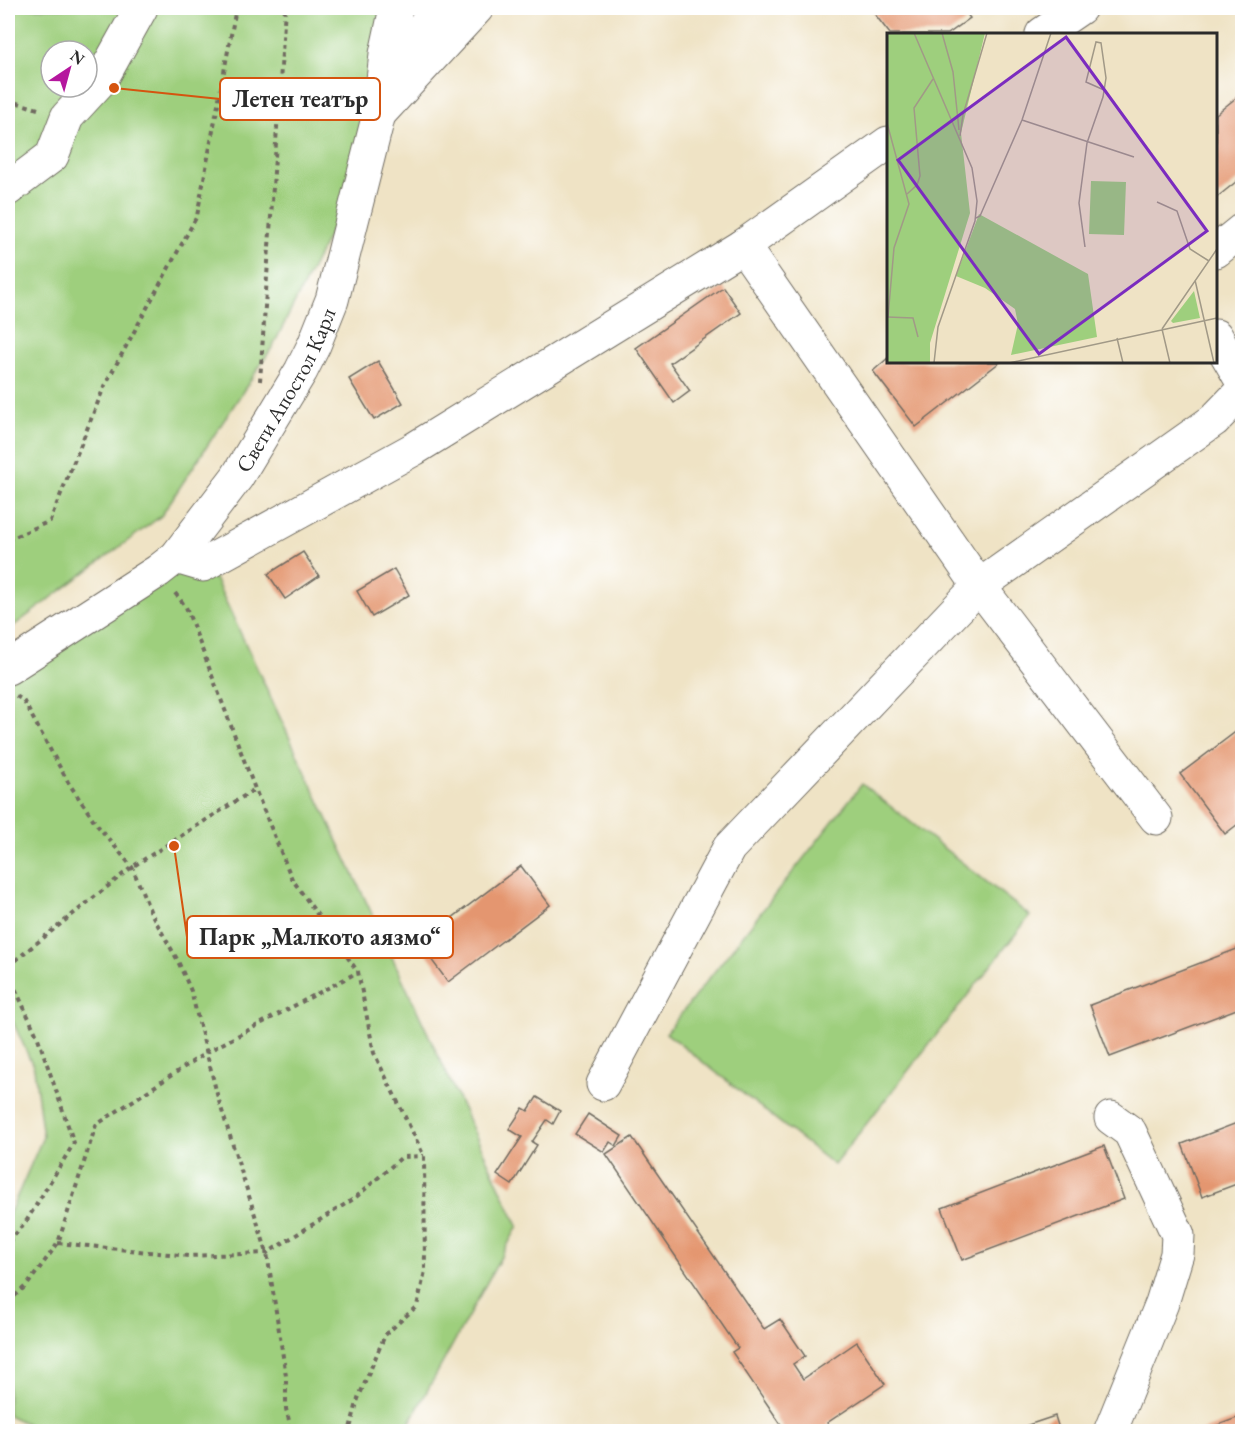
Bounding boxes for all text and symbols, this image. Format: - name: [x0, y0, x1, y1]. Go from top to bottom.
- inset map: [887, 33, 1217, 363]
- north arrow: [39, 39, 99, 99]
- text: N: [66, 45, 89, 70]
- callout: Летен театър: [220, 78, 380, 120]
- text: Летен театър: [232, 83, 368, 114]
- street label: Свети Апостол Карл: [229, 303, 343, 478]
- callout: Парк „Малкото аязмо“: [187, 916, 453, 958]
- text: Парк „Малкото аязмо“: [199, 921, 441, 952]

